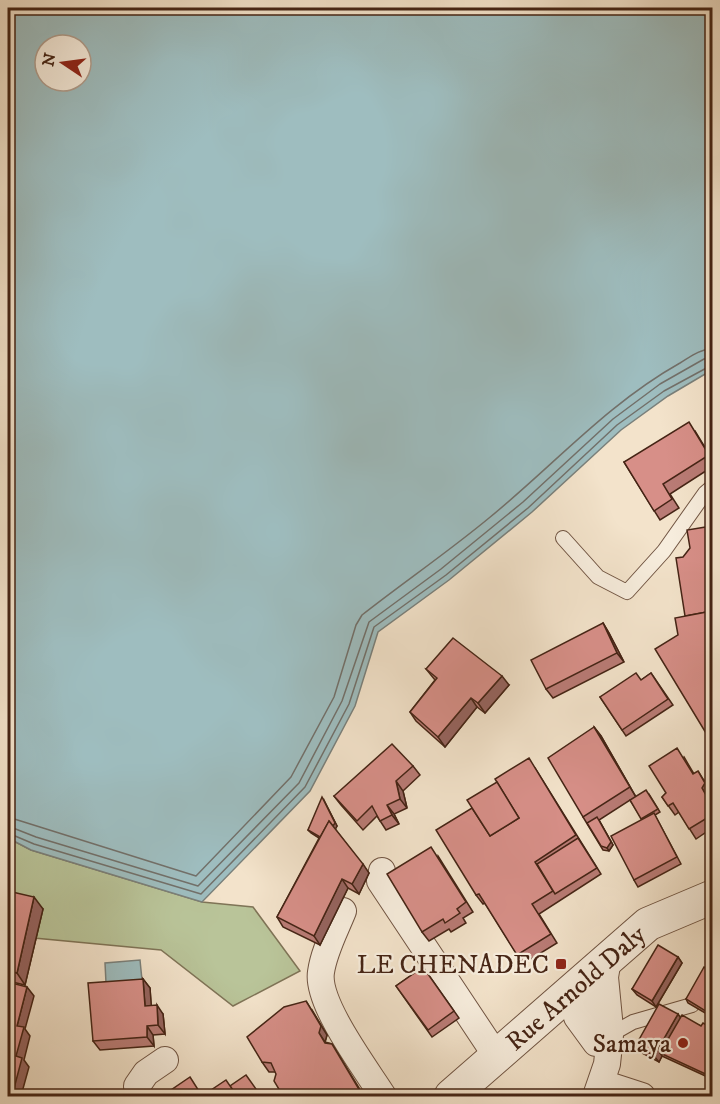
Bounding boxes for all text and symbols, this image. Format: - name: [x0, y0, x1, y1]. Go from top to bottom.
- north arrow: [33, 33, 93, 93]
- text: N: [38, 51, 61, 69]
- street label: Rue Arnold Daly: [499, 918, 654, 1059]
- place label: LE CHENADEC: [357, 949, 549, 982]
- marker: LE CHENADEC: [554, 957, 568, 971]
- place label: Samaya: [592, 1028, 671, 1061]
- marker: Samaya: [676, 1036, 690, 1050]

